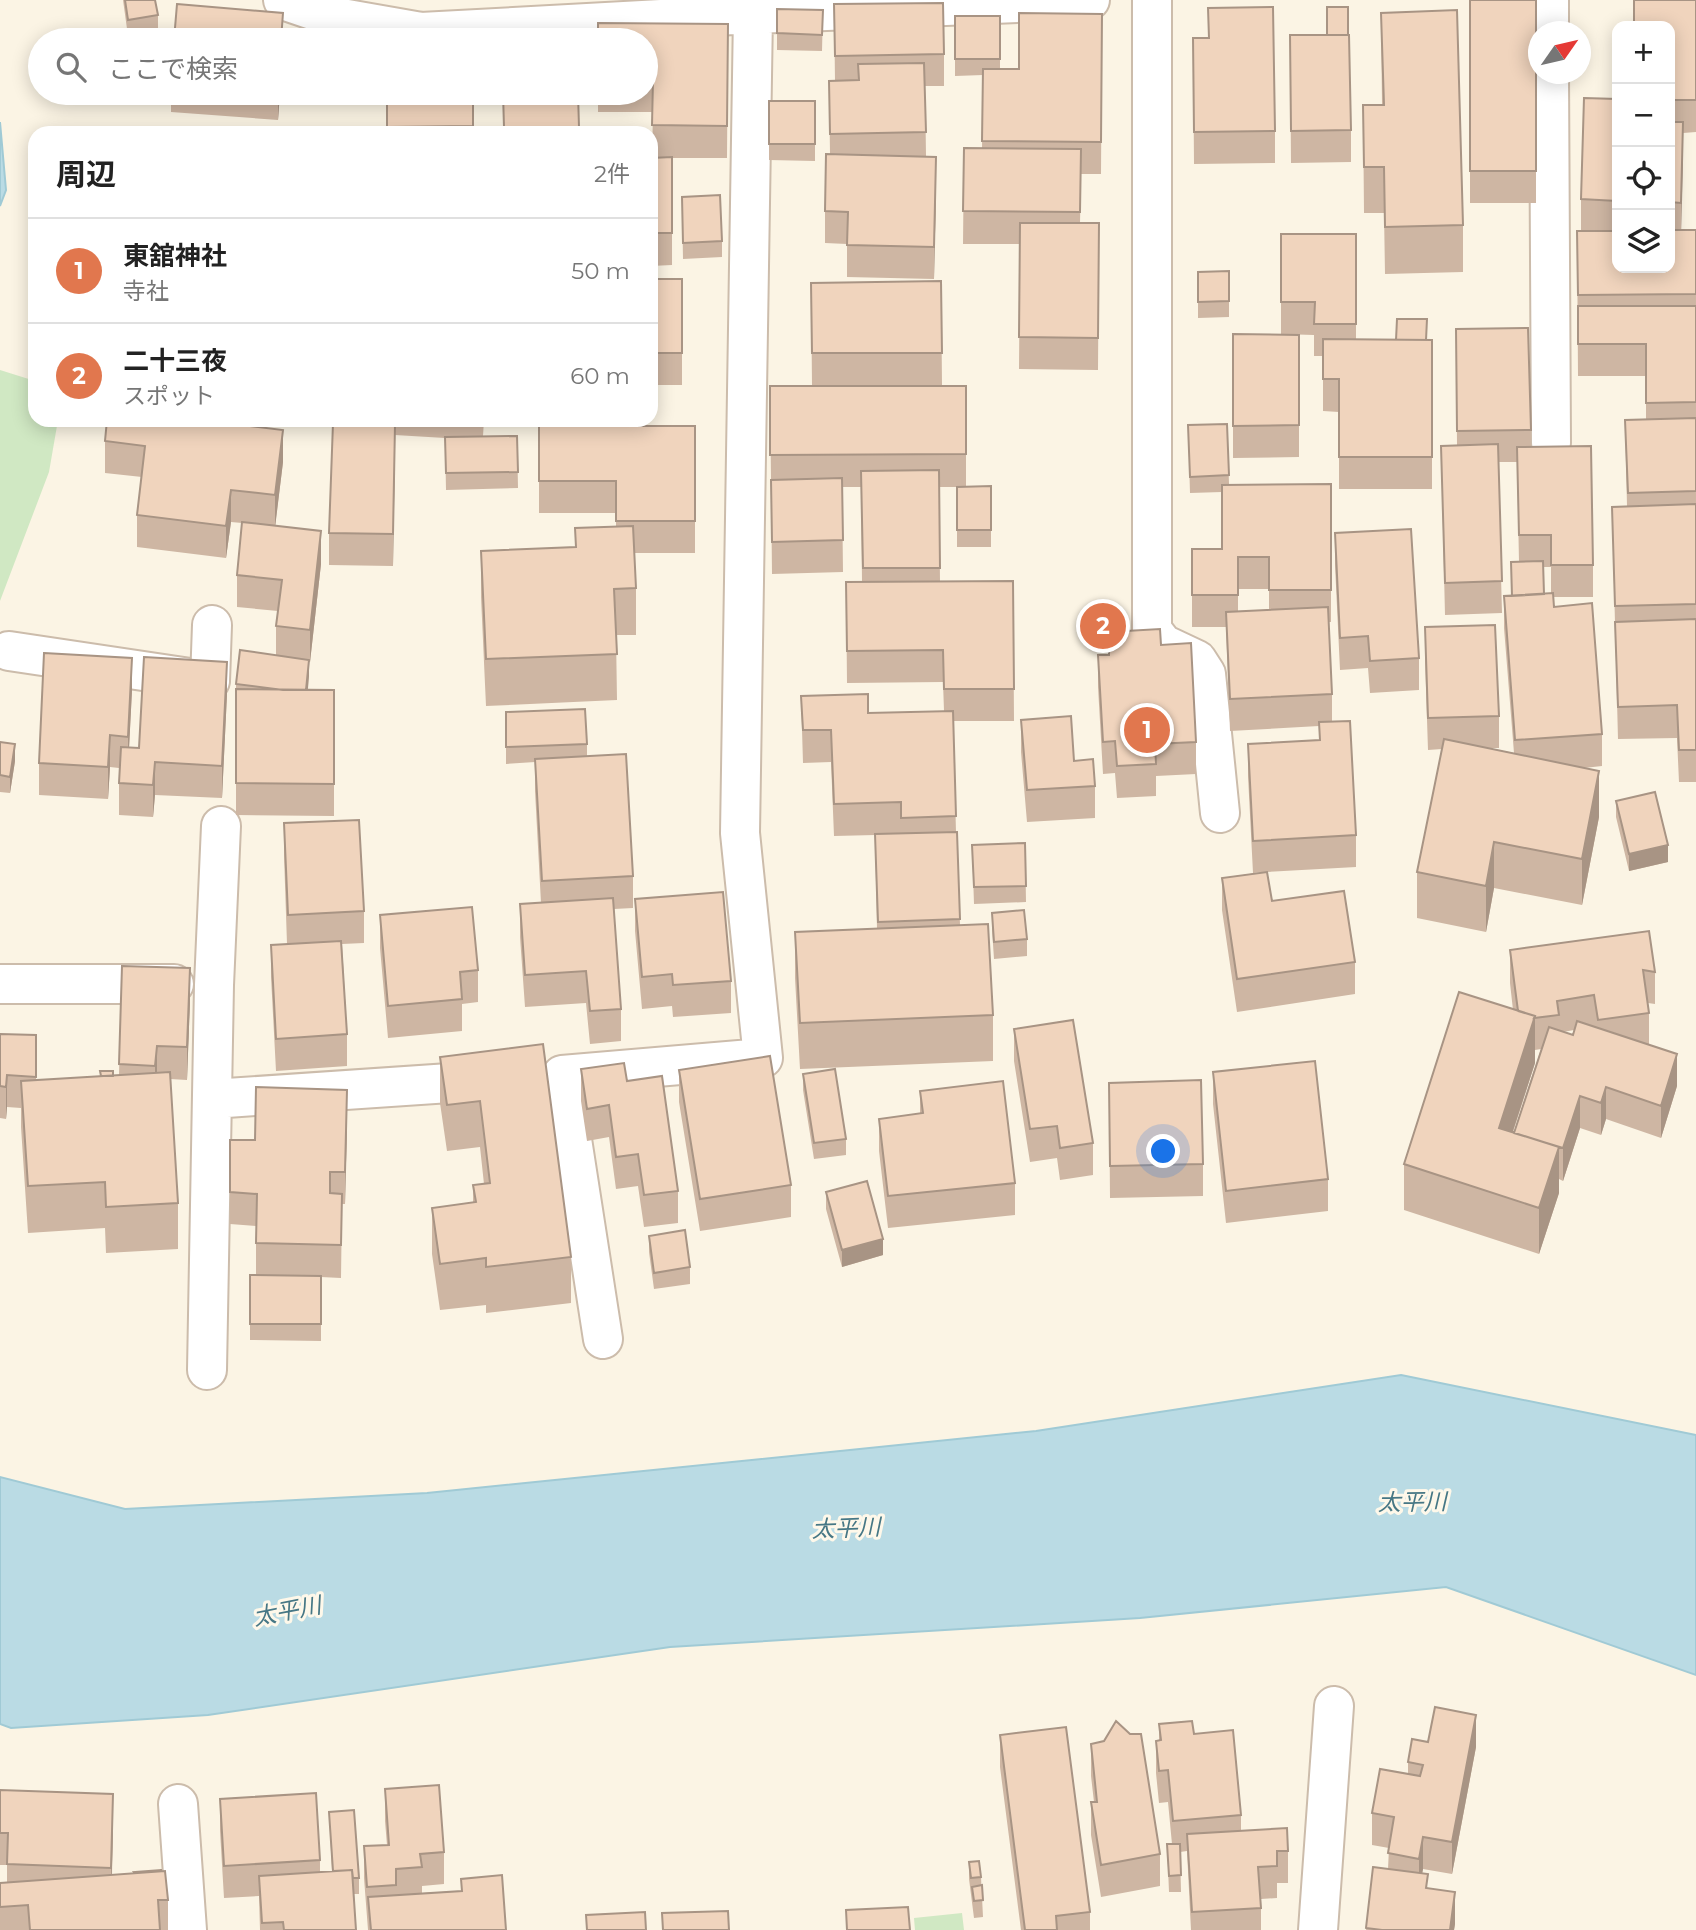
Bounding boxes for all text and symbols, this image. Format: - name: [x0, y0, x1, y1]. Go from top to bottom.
- north arrow: [1528, 21, 1591, 84]
- map controls: [1612, 21, 1675, 273]
- button: +: [1612, 21, 1675, 84]
- search box: [28, 28, 658, 105]
- icon: search: [52, 48, 90, 86]
- text: ここで検索: [108, 53, 238, 85]
- button: −: [1612, 84, 1675, 147]
- button: locate: [1612, 147, 1675, 210]
- text: 周辺: [56, 156, 116, 193]
- text: 2件: [594, 160, 630, 188]
- button: layers: [1612, 210, 1675, 273]
- text: 東舘神社: [123, 240, 227, 272]
- text: 1: [74, 257, 84, 285]
- text: 50 m: [571, 257, 630, 285]
- text: 寺社: [123, 277, 169, 305]
- text: 二十三夜: [123, 345, 227, 377]
- text: 2: [72, 362, 86, 390]
- text: 60 m: [570, 362, 630, 390]
- text: スポット: [123, 382, 215, 410]
- pin: 2: [1080, 600, 1126, 652]
- pin: 1: [1124, 704, 1170, 756]
- your location: [1146, 1134, 1180, 1168]
- water label: 太平川: [1377, 1487, 1450, 1517]
- water label: 太平川: [811, 1513, 884, 1543]
- water label: 太平川: [250, 1590, 326, 1631]

